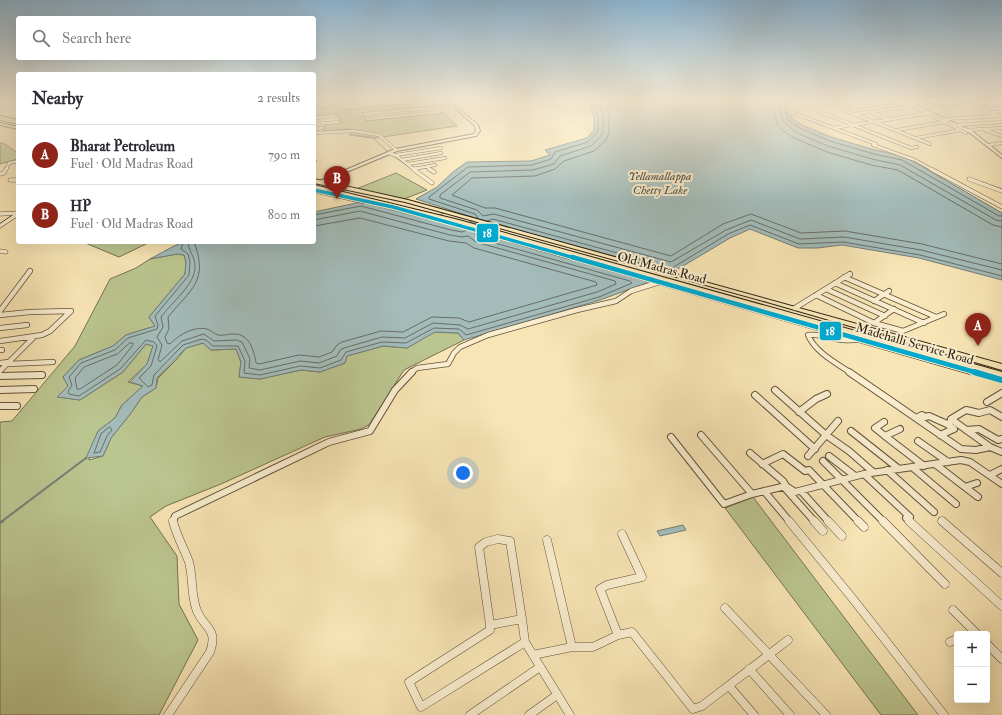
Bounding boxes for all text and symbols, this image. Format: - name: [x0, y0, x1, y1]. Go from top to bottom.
- search box: [16, 16, 316, 60]
- icon: search: [30, 27, 52, 49]
- text: Search here: [62, 29, 131, 48]
- text: Nearby: [32, 88, 83, 109]
- text: 2 results: [257, 90, 300, 106]
- text: Bharat Petroleum: [70, 137, 175, 156]
- text: A: [41, 147, 49, 163]
- text: 790 m: [268, 147, 300, 163]
- text: Fuel · Old Madras Road: [70, 156, 193, 172]
- pin: B: [324, 166, 350, 199]
- water label: Yellamallappa Chetty Lake: [628, 169, 692, 198]
- text: HP: [70, 197, 91, 216]
- text: B: [41, 207, 49, 223]
- text: 800 m: [268, 207, 300, 223]
- text: Fuel · Old Madras Road: [70, 216, 193, 232]
- line badge: 18: [476, 223, 499, 243]
- text: 18: [482, 227, 492, 240]
- street label: Old Madras Road: [615, 248, 709, 288]
- pin: A: [965, 313, 991, 346]
- street label: Madehalli Service Road: [854, 319, 976, 369]
- line badge: 18: [819, 321, 842, 341]
- text: 18: [825, 325, 835, 338]
- your location: [453, 463, 473, 483]
- map controls: [954, 631, 990, 703]
- button: +: [954, 631, 990, 667]
- button: −: [954, 667, 990, 703]

